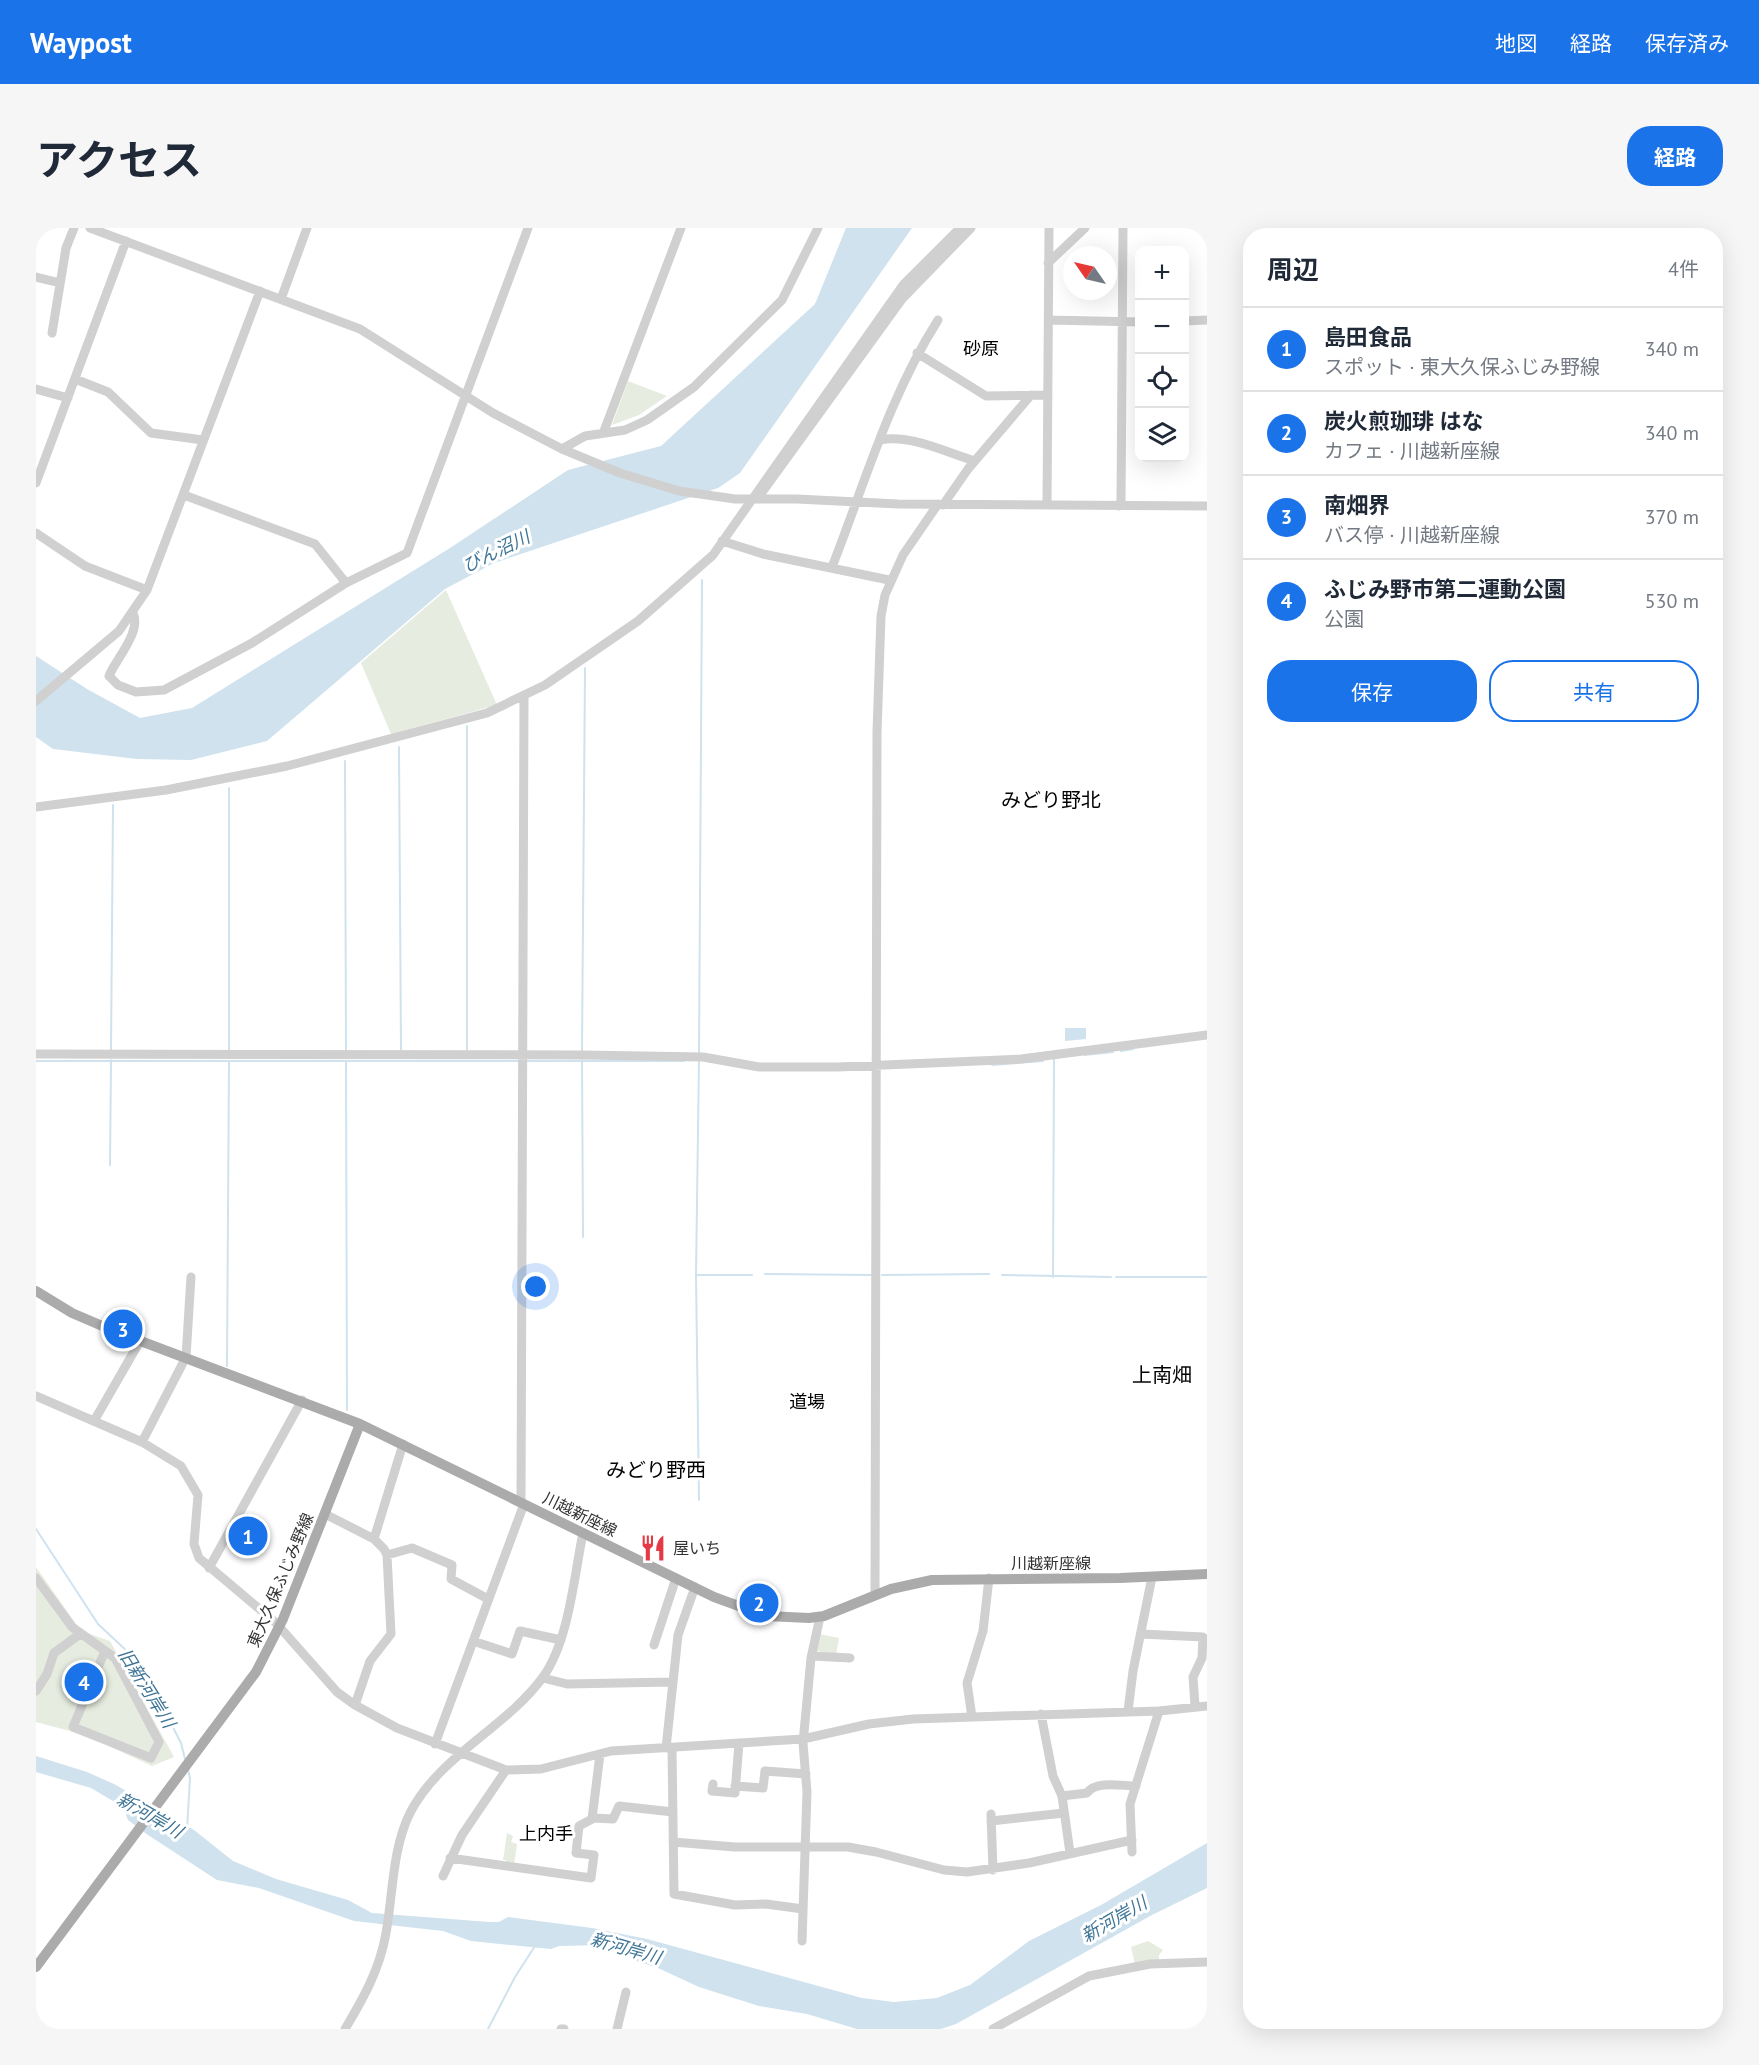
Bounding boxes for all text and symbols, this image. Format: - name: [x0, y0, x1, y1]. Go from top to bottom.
- text: Waypost: [30, 24, 132, 61]
- text: 地図: [1495, 30, 1537, 57]
- text: 経路: [1570, 30, 1612, 57]
- text: 保存済み: [1645, 30, 1729, 57]
- button: 経路: [1627, 126, 1723, 186]
- text: アクセス: [36, 132, 202, 187]
- north arrow: [1063, 246, 1117, 300]
- map controls: [1135, 246, 1189, 462]
- button: +: [1135, 246, 1189, 300]
- text: 周辺: [1267, 253, 1319, 286]
- text: 4件: [1668, 256, 1699, 282]
- button: −: [1135, 300, 1189, 354]
- text: 島田食品: [1324, 323, 1412, 351]
- text: 1: [1281, 336, 1292, 362]
- text: 340 m: [1645, 336, 1699, 362]
- district label: 砂原: [963, 337, 999, 360]
- button: locate: [1135, 354, 1189, 408]
- text: スポット · 東大久保ふじみ野線: [1324, 354, 1600, 380]
- text: 炭火煎珈琲 はな: [1324, 407, 1484, 435]
- button: layers: [1135, 408, 1189, 462]
- text: 2: [1281, 420, 1292, 446]
- text: 340 m: [1645, 420, 1699, 446]
- text: カフェ · 川越新座線: [1324, 438, 1500, 464]
- text: 南畑界: [1324, 491, 1390, 519]
- text: 3: [1281, 504, 1292, 530]
- text: 370 m: [1645, 504, 1699, 530]
- text: バス停 · 川越新座線: [1324, 522, 1500, 548]
- water label: びん沼川: [459, 524, 535, 577]
- text: ふじみ野市第二運動公園: [1324, 575, 1566, 603]
- text: 4: [1281, 588, 1292, 614]
- text: 530 m: [1645, 588, 1699, 614]
- text: 公園: [1324, 606, 1364, 632]
- button: 保存: [1267, 660, 1477, 722]
- button: 共有: [1489, 660, 1699, 722]
- district label: みどり野北: [1001, 787, 1101, 813]
- your location: [521, 1272, 550, 1301]
- pin: 3: [104, 1306, 142, 1352]
- district label: 上南畑: [1132, 1362, 1192, 1388]
- district label: 道場: [789, 1390, 825, 1413]
- district label: みどり野西: [606, 1457, 706, 1483]
- street label: 川越新座線: [540, 1487, 620, 1541]
- street label: 東大久保ふじみ野線: [243, 1510, 317, 1650]
- pin: 1: [228, 1514, 268, 1558]
- restaurant icon: 屋いち: [638, 1533, 668, 1563]
- place label: 屋いち: [673, 1538, 721, 1558]
- street label: 川越新座線: [1011, 1553, 1091, 1573]
- pin: 2: [740, 1580, 778, 1626]
- water label: 旧新河岸川: [113, 1644, 182, 1734]
- pin: 4: [64, 1660, 104, 1704]
- water label: 新河岸川: [113, 1787, 189, 1844]
- district label: 上内手: [519, 1822, 573, 1845]
- water label: 新河岸川: [1077, 1890, 1153, 1947]
- water label: 新河岸川: [588, 1927, 666, 1970]

